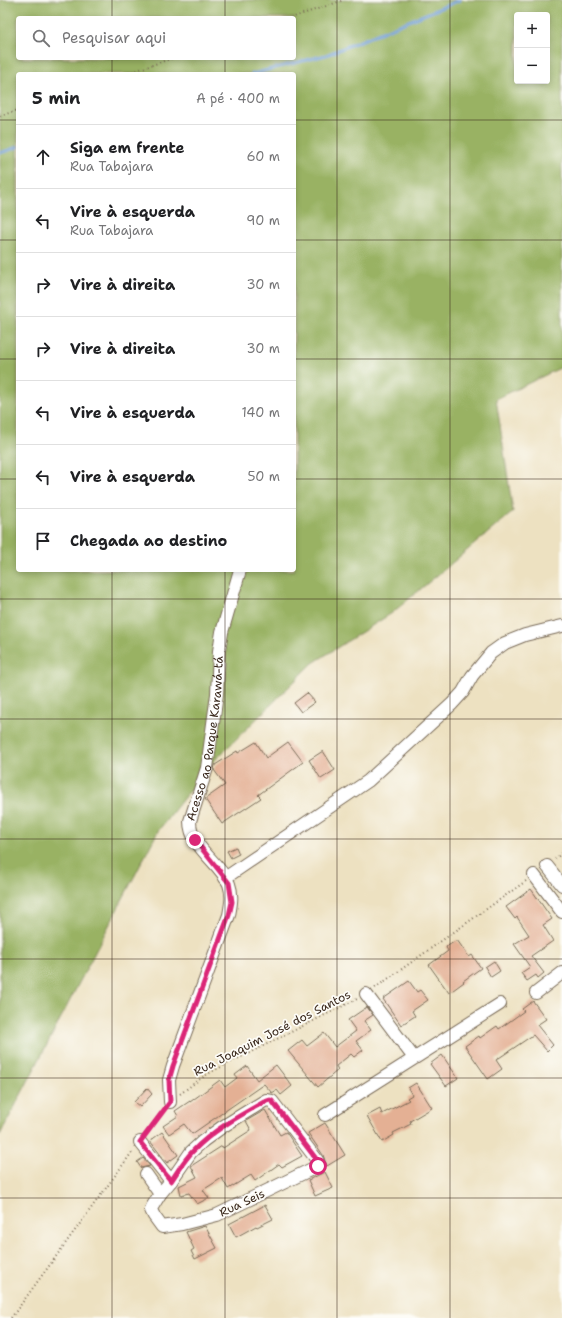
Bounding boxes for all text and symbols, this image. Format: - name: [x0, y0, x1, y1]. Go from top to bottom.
- map controls: [514, 12, 550, 84]
- button: +: [514, 12, 550, 48]
- search box: [16, 16, 296, 60]
- icon: search: [30, 27, 52, 49]
- text: Pesquisar aqui: [62, 28, 166, 48]
- button: −: [514, 48, 550, 84]
- text: 5 min: [32, 87, 80, 109]
- text: A pé · 400 m: [196, 90, 280, 107]
- text: Siga em frente: [70, 138, 185, 158]
- icon: ahead: [32, 146, 54, 168]
- text: 60 m: [247, 148, 280, 165]
- text: Rua Tabajara: [70, 158, 153, 175]
- text: Vire à esquerda: [70, 202, 195, 222]
- icon: left: [32, 210, 54, 232]
- text: 90 m: [246, 212, 280, 229]
- text: Rua Tabajara: [70, 222, 153, 239]
- icon: right: [32, 274, 54, 296]
- text: Vire à direita: [70, 275, 175, 295]
- text: 30 m: [246, 276, 280, 293]
- icon: right: [32, 338, 54, 360]
- text: Vire à direita: [70, 339, 175, 359]
- text: 30 m: [246, 340, 280, 357]
- icon: left: [32, 402, 54, 424]
- text: Vire à esquerda: [70, 403, 195, 423]
- text: 140 m: [241, 404, 280, 421]
- icon: left: [32, 466, 54, 488]
- text: Vire à esquerda: [70, 467, 195, 487]
- text: 50 m: [247, 468, 280, 485]
- icon: arrive: [32, 530, 54, 552]
- text: Chegada ao destino: [70, 531, 227, 551]
- street label: Acesso ao Parque Karawá-tá: [183, 655, 227, 823]
- route end: [186, 831, 204, 849]
- street label: Rua Joaquim José dos Santos: [191, 986, 353, 1080]
- route start: [309, 1157, 327, 1175]
- street label: Rua Seis: [217, 1185, 267, 1221]

